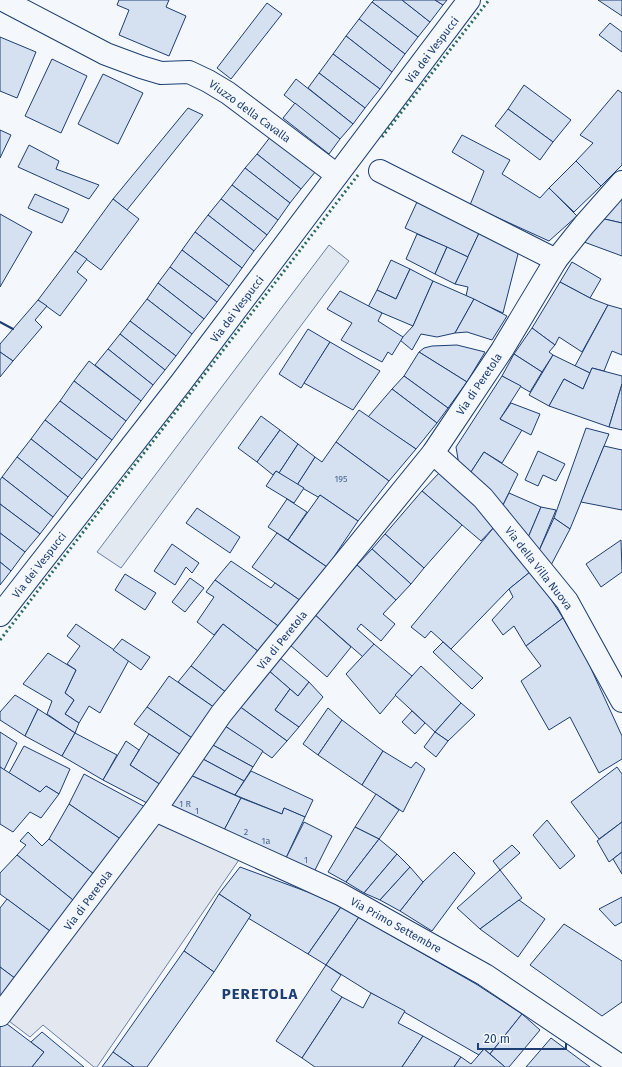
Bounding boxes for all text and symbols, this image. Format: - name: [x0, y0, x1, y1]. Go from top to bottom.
- street label: Via dei Vespucci: [403, 14, 462, 86]
- street label: Viuzzo della Cavalla: [206, 77, 293, 145]
- street label: Via dei Vespucci: [208, 273, 267, 345]
- street label: Via di Peretola: [454, 351, 505, 418]
- house number: 195: [334, 474, 348, 484]
- street label: Via della Villa Nuova: [502, 524, 575, 613]
- street label: Via dei Vespucci: [10, 530, 69, 601]
- street label: Via di Peretola: [255, 608, 310, 672]
- house number: 1 R: [179, 799, 191, 809]
- house number: 1: [195, 806, 199, 816]
- house number: 2: [244, 827, 248, 837]
- house number: 1a: [262, 836, 270, 846]
- house number: 1: [304, 855, 308, 865]
- street label: Via di Peretola: [62, 868, 115, 933]
- street label: Via Primo Settembre: [348, 895, 444, 956]
- district label: PERETOLA: [222, 985, 298, 1003]
- scale bar: [478, 1025, 566, 1051]
- text: 20 m: [484, 1032, 510, 1046]

